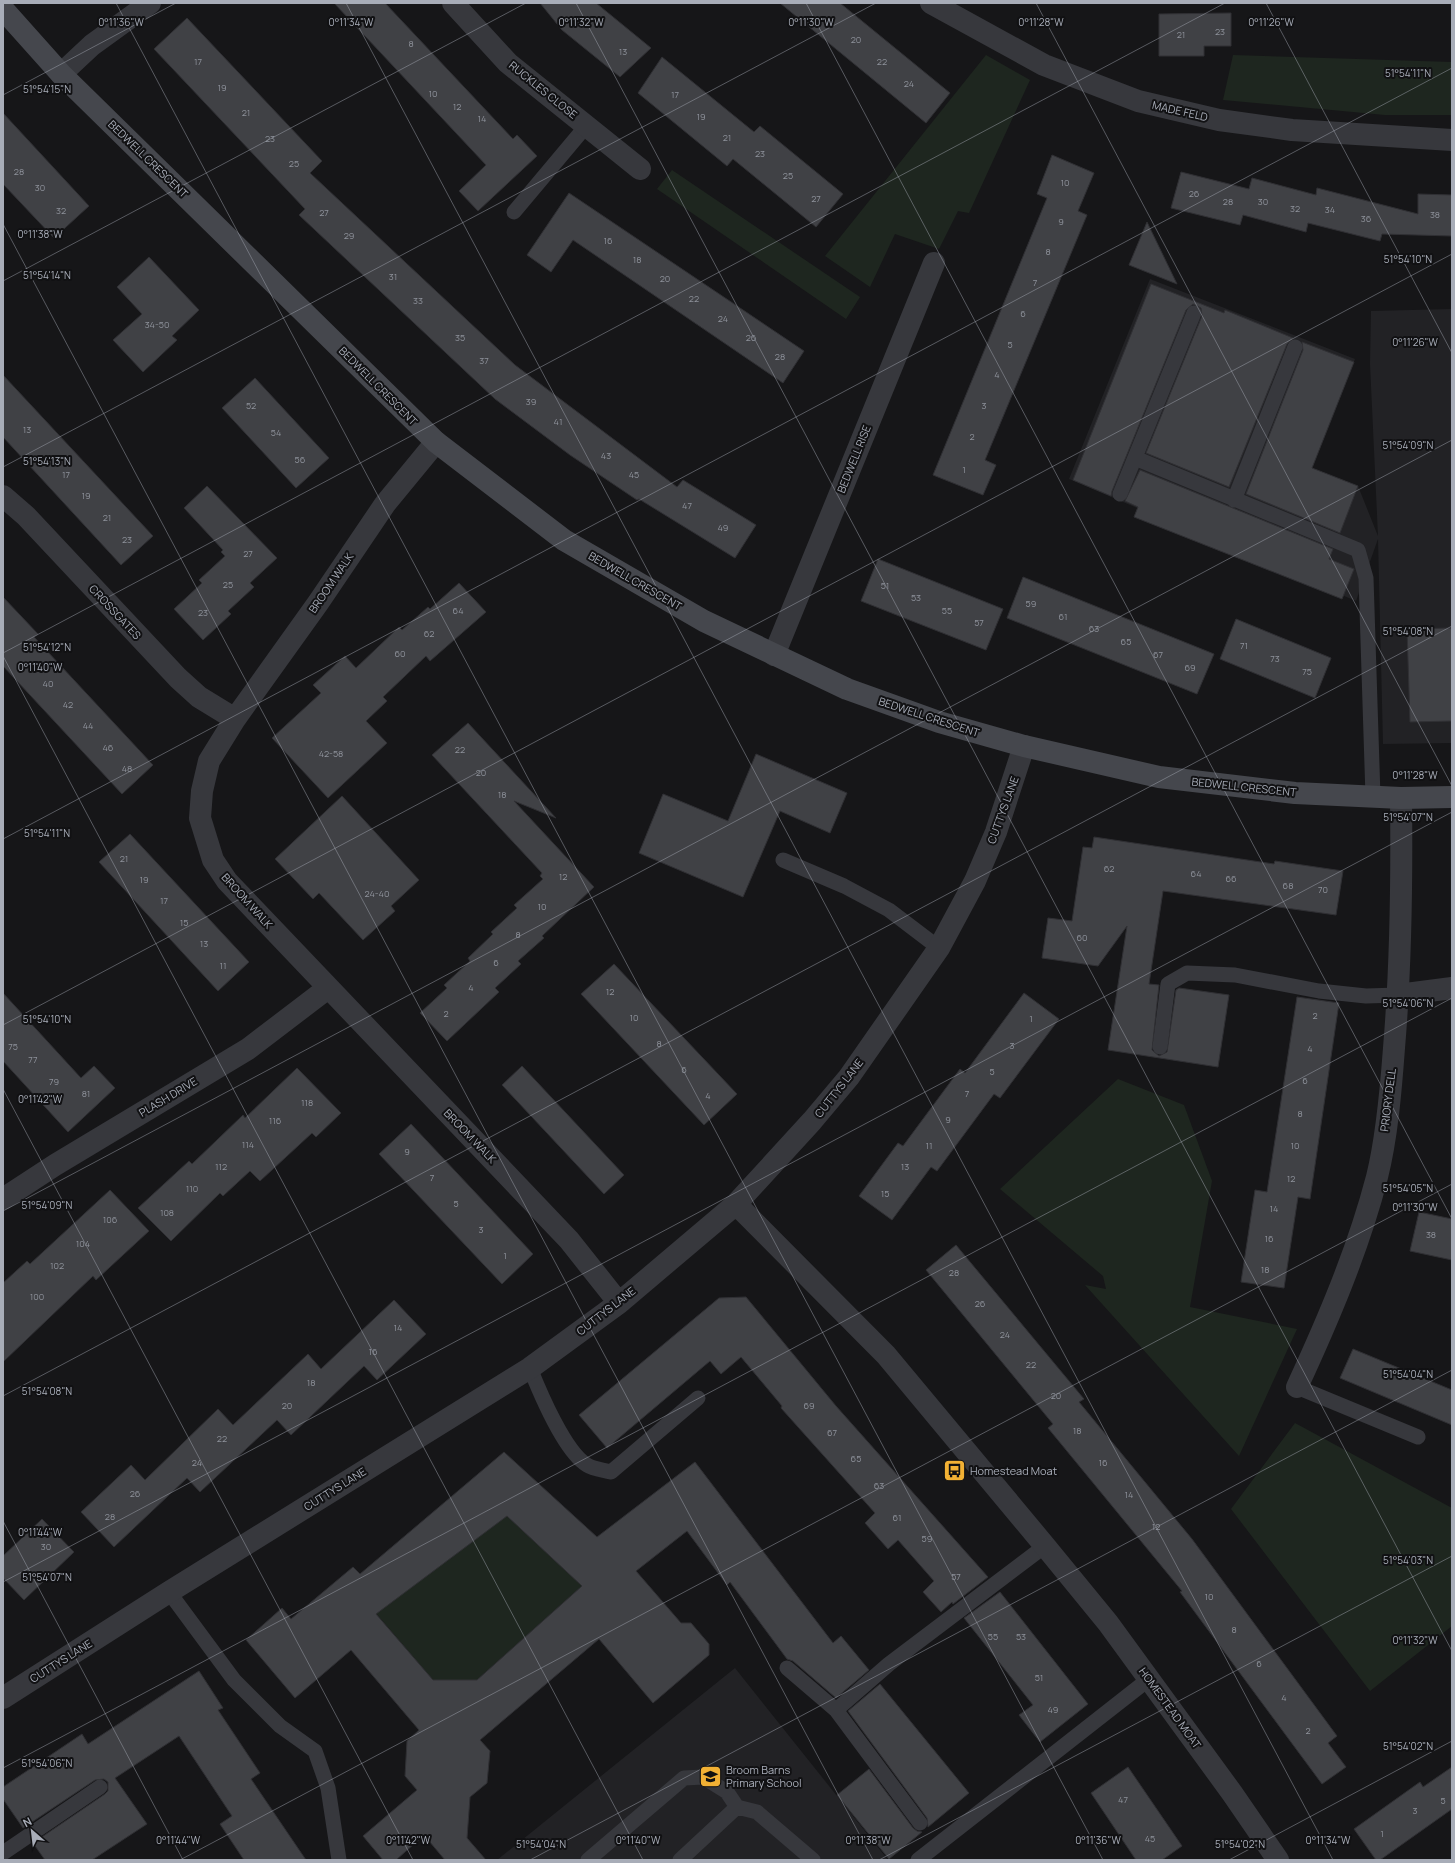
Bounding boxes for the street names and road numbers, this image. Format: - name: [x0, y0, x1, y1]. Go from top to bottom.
- street label: RUCKLES CLOSE: [506, 57, 581, 122]
- street label: MADE FELD: [1151, 97, 1210, 124]
- street label: BEDWELL CRESCENT: [105, 117, 192, 201]
- street label: BEDWELL CRESCENT: [336, 343, 421, 428]
- street label: BEDWELL RISE: [833, 423, 874, 495]
- street label: BEDWELL CRESCENT: [586, 548, 685, 614]
- street label: BROOM WALK: [305, 549, 357, 616]
- street label: CROSSGATES: [86, 581, 145, 642]
- street label: BEDWELL CRESCENT: [877, 693, 982, 740]
- street label: CUTTYS LANE: [983, 774, 1022, 846]
- street label: BEDWELL CRESCENT: [1191, 774, 1298, 800]
- street label: BROOM WALK: [218, 870, 277, 932]
- street label: CUTTYS LANE: [811, 1055, 866, 1120]
- street label: PRIORY DELL: [1376, 1067, 1399, 1132]
- street label: PLASH DRIVE: [136, 1073, 200, 1120]
- street label: BROOM WALK: [441, 1105, 500, 1166]
- street label: CUTTYS LANE: [573, 1283, 638, 1338]
- street label: CUTTYS LANE: [301, 1463, 369, 1514]
- street label: CUTTYS LANE: [27, 1635, 95, 1686]
- street label: HOMESTEAD MOAT: [1136, 1664, 1205, 1752]

